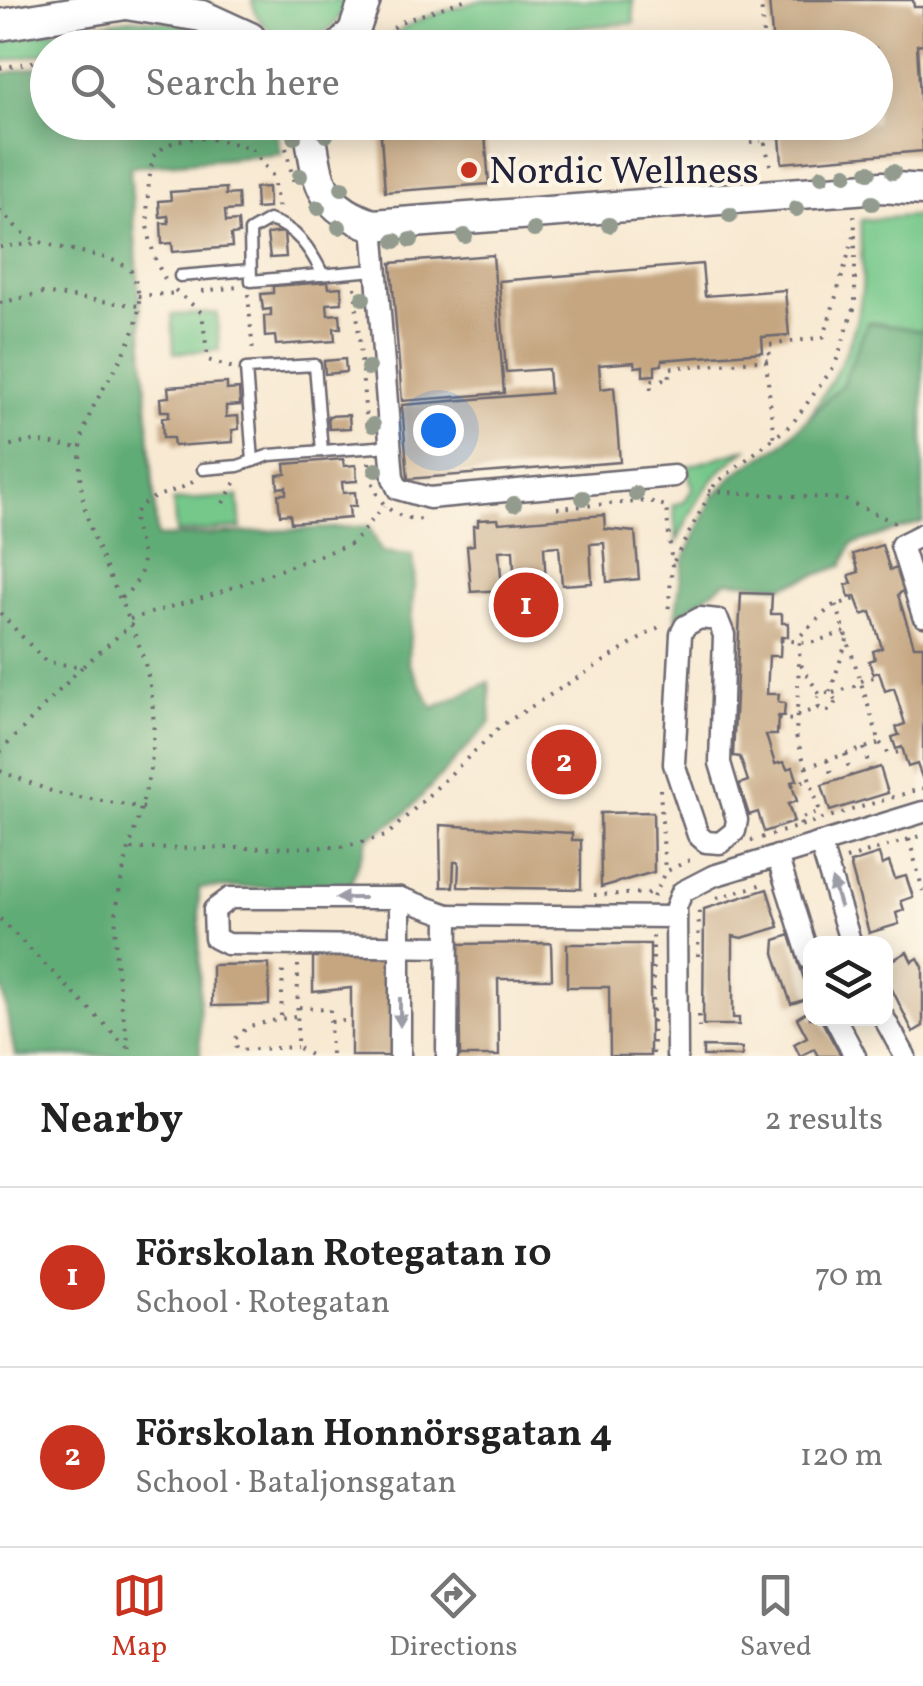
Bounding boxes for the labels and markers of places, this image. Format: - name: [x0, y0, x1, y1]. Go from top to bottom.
- place label: Nordic Wellness: [489, 147, 759, 200]
- marker: Nordic Wellness: [458, 159, 480, 181]
- pin: 1: [494, 568, 558, 642]
- pin: 2: [532, 724, 596, 800]

